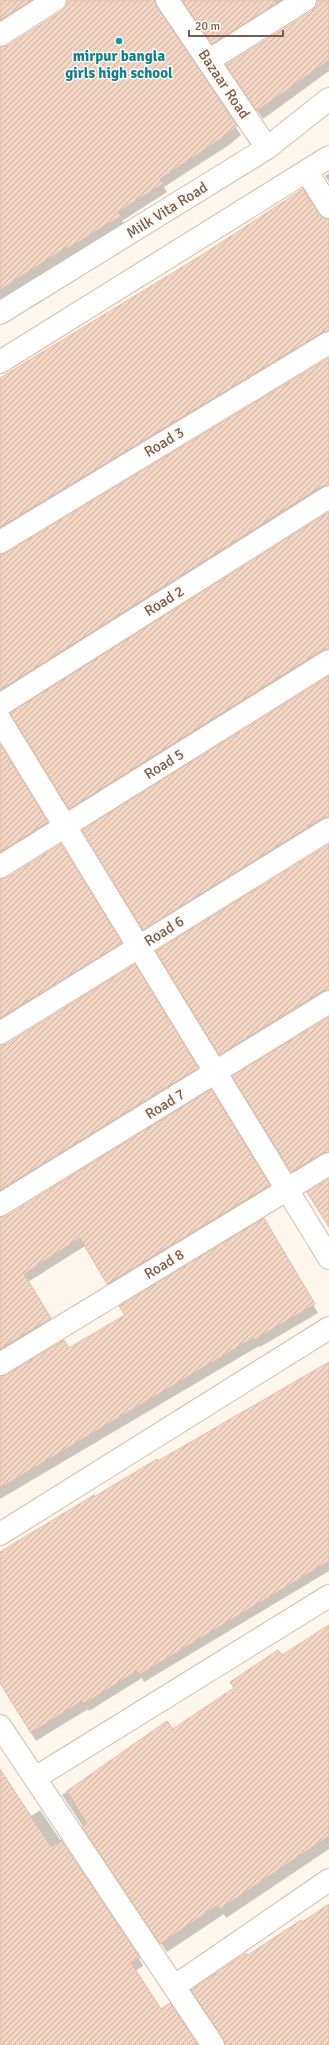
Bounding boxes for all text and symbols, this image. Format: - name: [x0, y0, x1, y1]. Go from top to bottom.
- scale bar: [189, 12, 283, 38]
- text: 20 m: [195, 19, 220, 34]
- marker: mirpur bangla girls high school: [114, 36, 124, 46]
- street label: Bazaar Road: [194, 46, 254, 122]
- place label: mirpur bangla girls high school: [65, 47, 173, 82]
- street label: Milk Vita Road: [123, 178, 211, 242]
- street label: Road 3: [141, 423, 187, 461]
- street label: Road 2: [141, 582, 187, 620]
- street label: Road 5: [141, 745, 187, 783]
- street label: Road 6: [141, 912, 187, 950]
- street label: Road 7: [142, 1085, 188, 1123]
- street label: Road 8: [141, 1245, 187, 1283]

